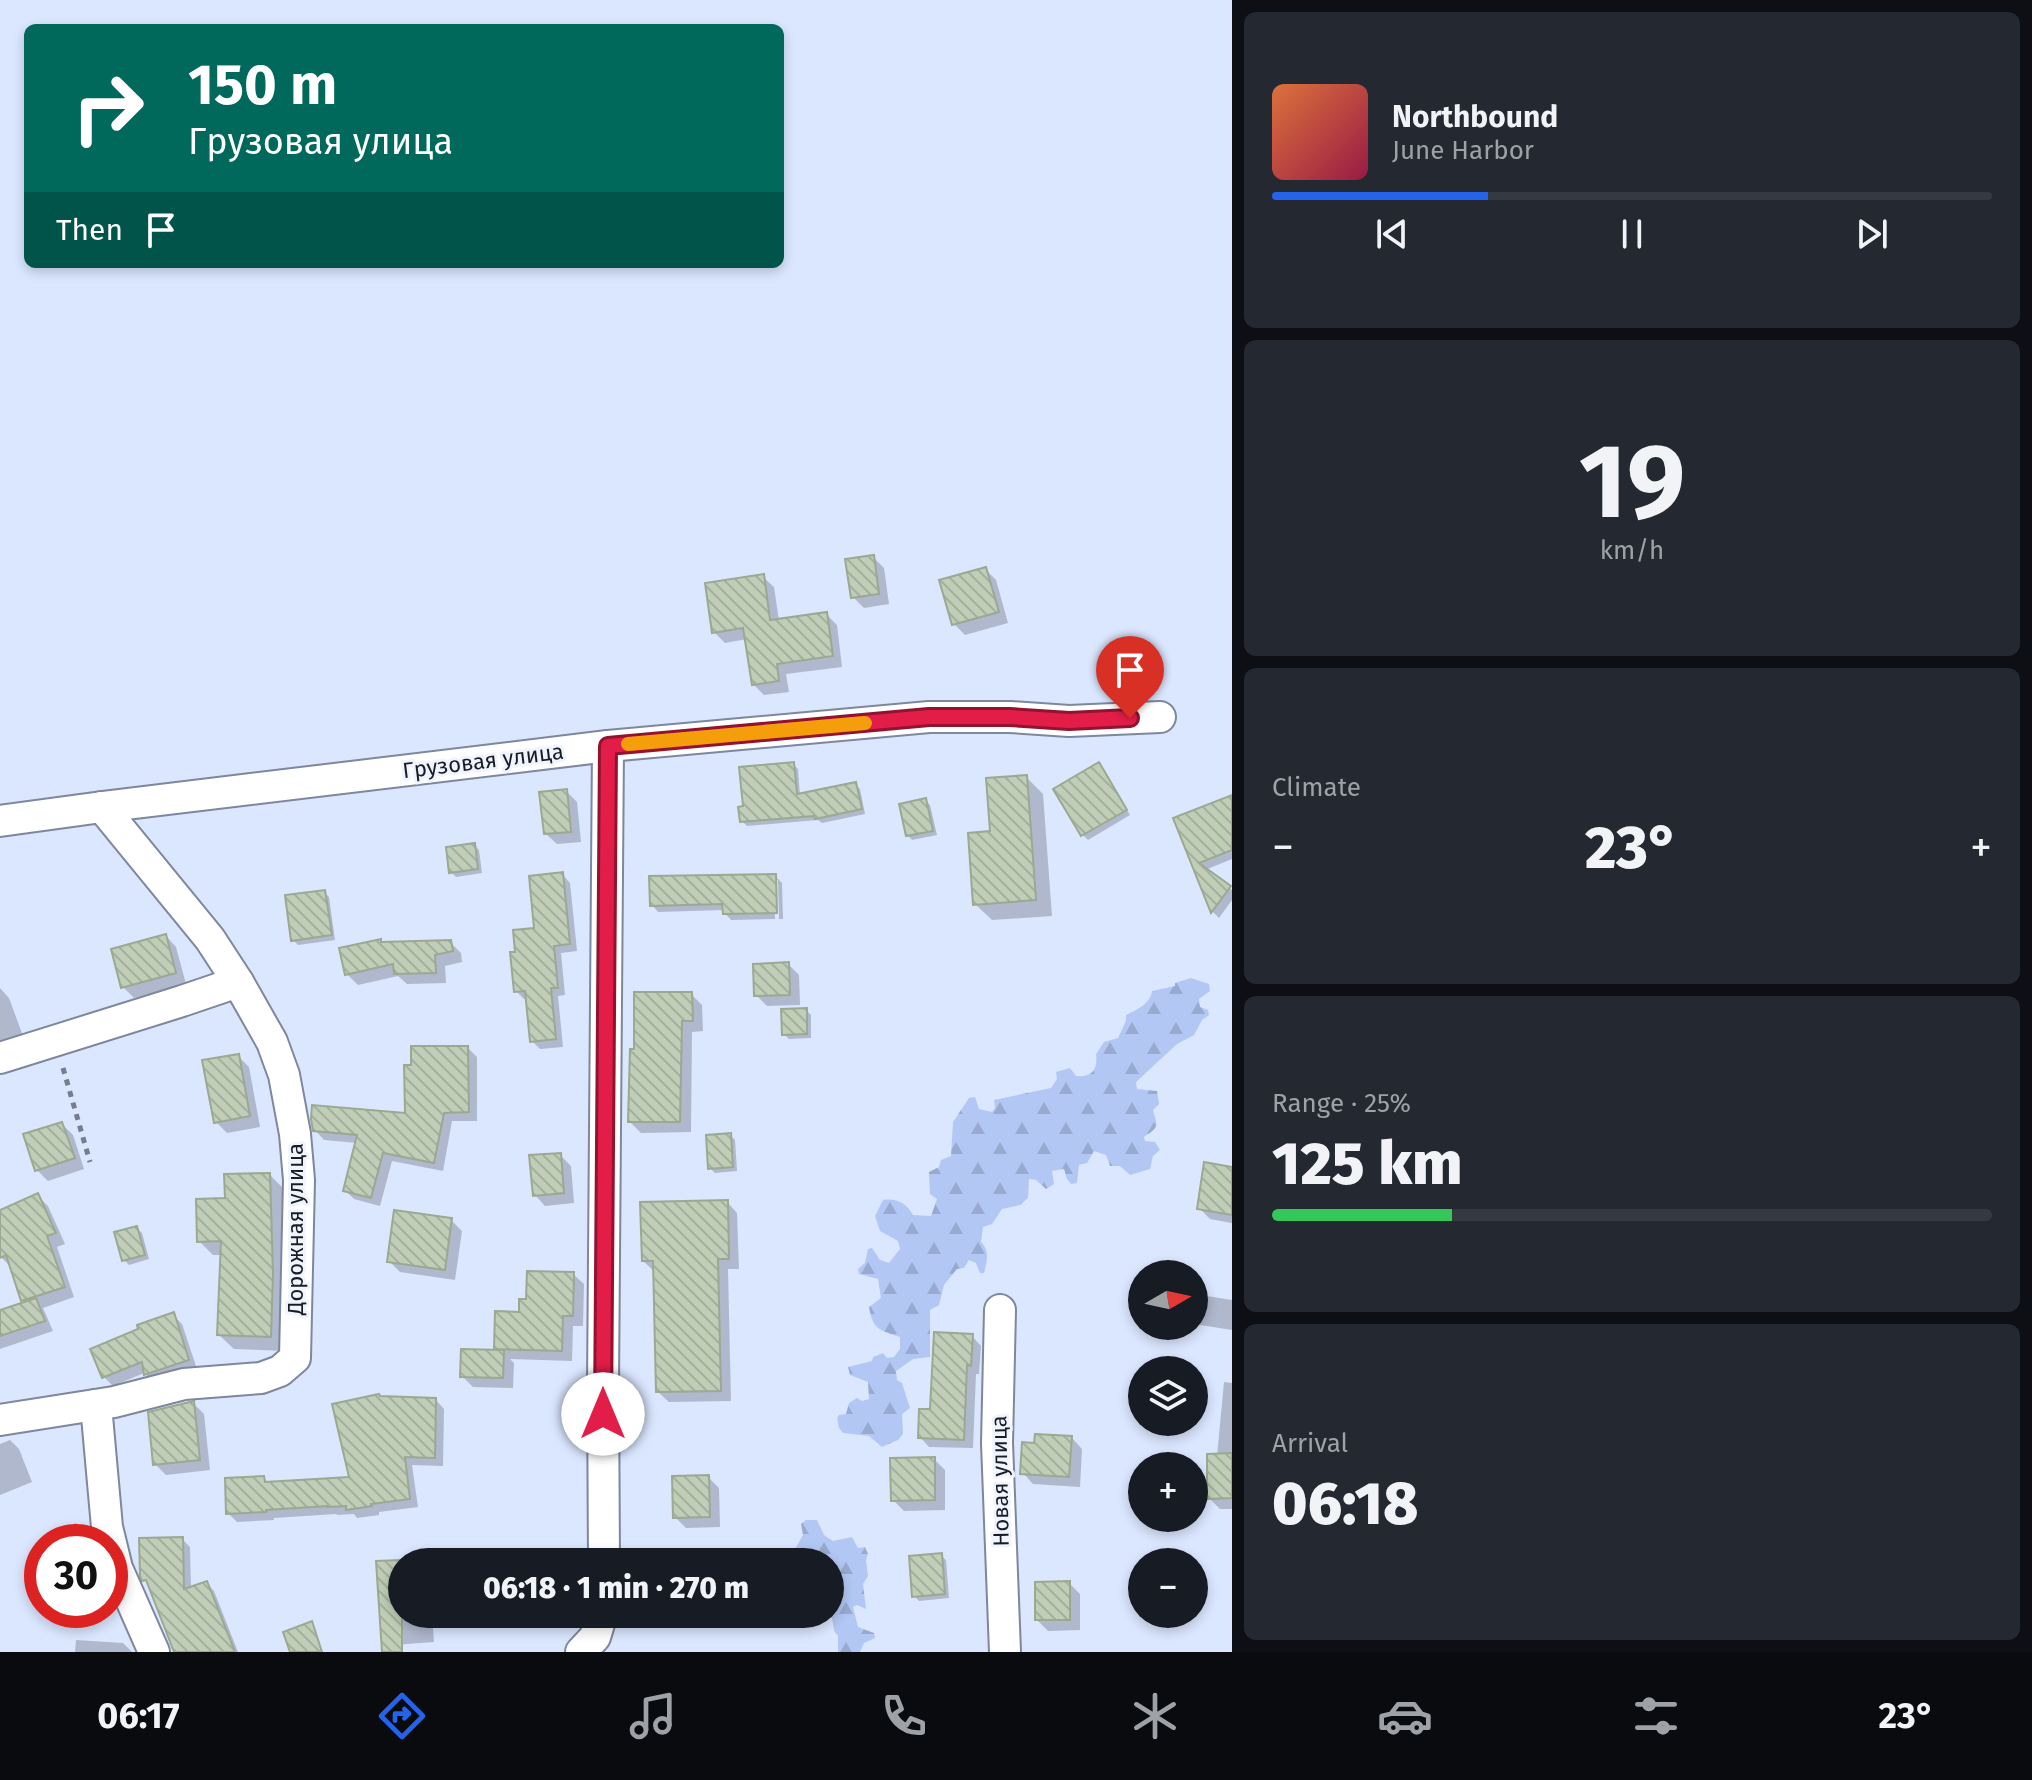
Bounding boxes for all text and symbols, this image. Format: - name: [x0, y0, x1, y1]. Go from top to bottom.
- text: 150 m: [188, 52, 337, 119]
- icon: right: [56, 56, 160, 160]
- text: Northbound: [1392, 99, 1558, 135]
- text: Грузовая улица: [188, 120, 453, 164]
- text: June Harbor: [1392, 135, 1534, 166]
- icon: arrive: [139, 208, 183, 252]
- text: Then: [56, 212, 123, 248]
- icon: previous: [1370, 212, 1414, 256]
- icon: pause: [1610, 212, 1654, 256]
- icon: next: [1850, 212, 1894, 256]
- text: 19: [1579, 420, 1685, 545]
- text: km/h: [1600, 535, 1664, 566]
- pin: [1096, 636, 1164, 718]
- icon: arrive: [1108, 648, 1152, 692]
- street label: Грузовая улица: [401, 738, 565, 784]
- text: Climate: [1272, 772, 1361, 803]
- text: 23°: [1585, 812, 1679, 884]
- text: −: [1272, 821, 1294, 874]
- text: +: [1970, 821, 1992, 874]
- text: Range · 25%: [1272, 1088, 1411, 1119]
- text: 125 km: [1272, 1128, 1463, 1200]
- street label: Дорожная улица: [282, 1143, 309, 1316]
- north arrow: [1128, 1260, 1208, 1340]
- map controls: [1128, 1260, 1208, 1628]
- button: layers: [1128, 1356, 1208, 1436]
- position arrow: [561, 1372, 645, 1456]
- street label: Новая улица: [985, 1415, 1015, 1547]
- text: Arrival: [1272, 1428, 1348, 1459]
- button: +: [1128, 1452, 1208, 1532]
- text: 06:18: [1272, 1468, 1418, 1540]
- speed limit sign: 30: [24, 1524, 128, 1628]
- button: −: [1128, 1548, 1208, 1628]
- text: 06:18 · 1 min · 270 m: [483, 1570, 749, 1606]
- icon: directions: [374, 1688, 430, 1744]
- icon: music: [625, 1688, 681, 1744]
- icon: phone: [876, 1688, 932, 1744]
- icon: climate: [1127, 1688, 1183, 1744]
- icon: car: [1377, 1688, 1433, 1744]
- icon: filters: [1628, 1688, 1684, 1744]
- text: 06:17: [97, 1694, 180, 1738]
- text: 23°: [1879, 1694, 1935, 1738]

